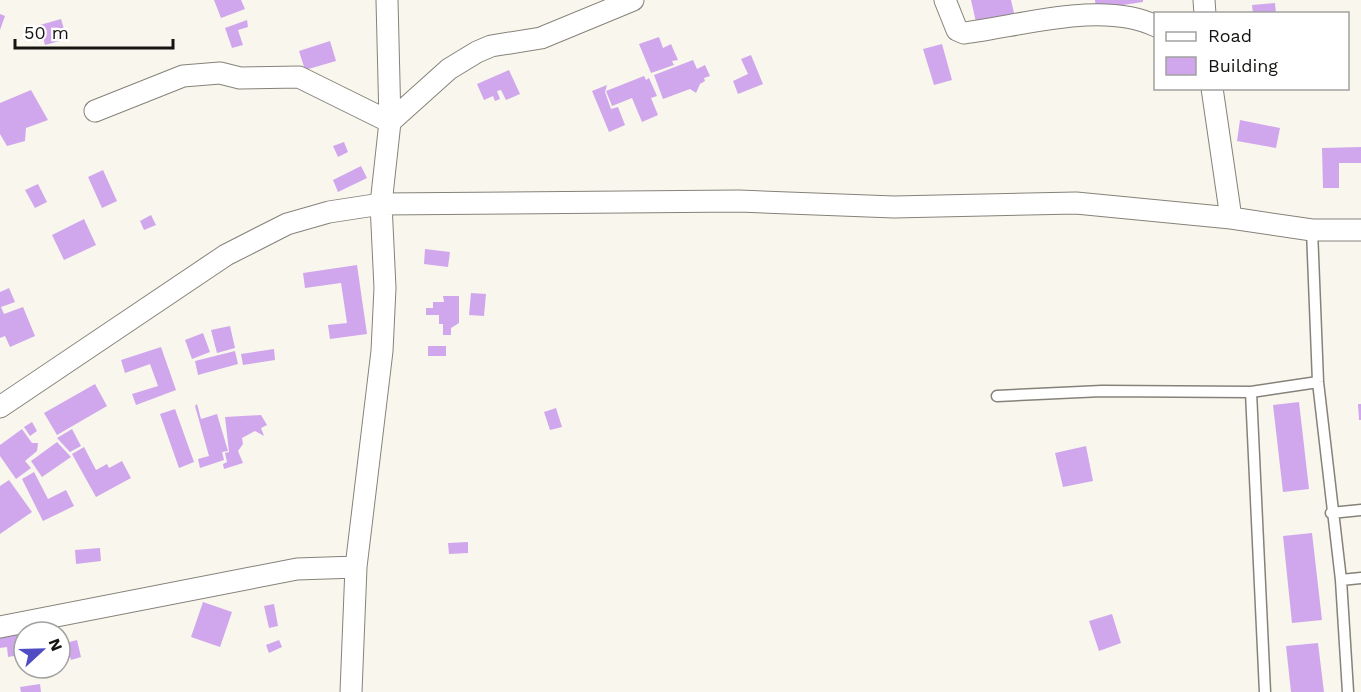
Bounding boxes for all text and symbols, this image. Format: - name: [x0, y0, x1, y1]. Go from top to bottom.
- scale bar: [15, 12, 172, 50]
- legend: [1154, 12, 1349, 90]
- text: 50 m: [24, 22, 69, 43]
- text: Road: [1208, 25, 1252, 46]
- text: Building: [1208, 55, 1278, 76]
- north arrow: [12, 620, 72, 680]
- text: N: [44, 636, 66, 654]

